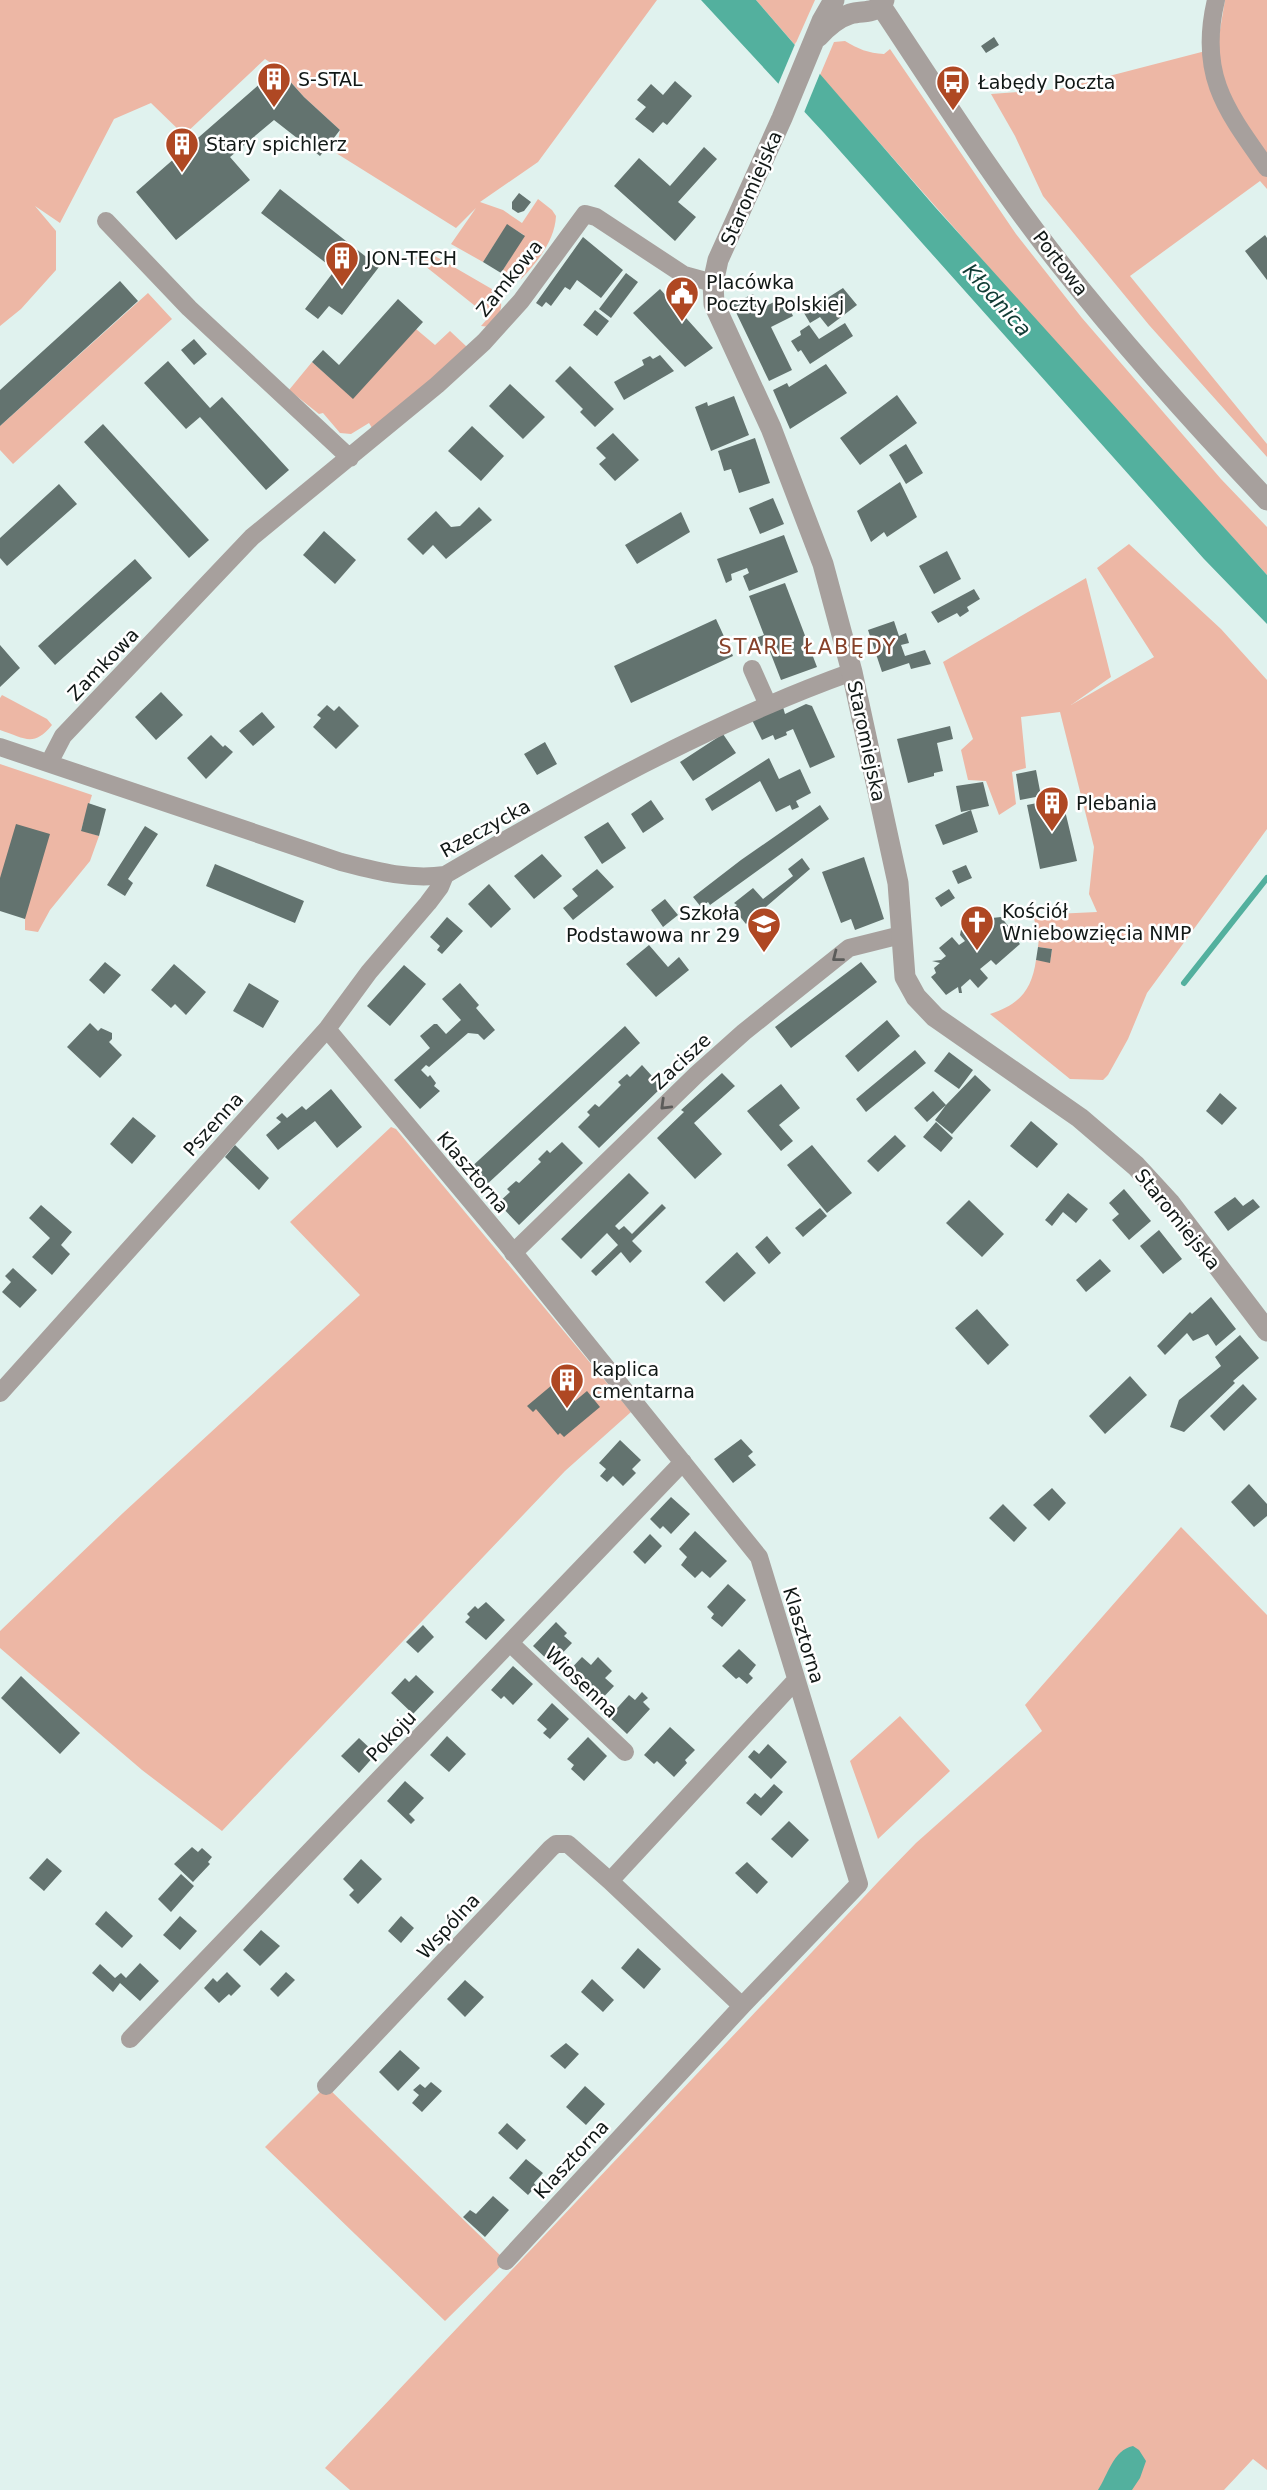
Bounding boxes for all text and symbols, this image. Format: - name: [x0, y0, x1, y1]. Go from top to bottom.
- building icon: S-STAL: [255, 60, 293, 109]
- bus stop icon: Łabędy Poczta: [934, 63, 972, 112]
- place label: S-STAL: [298, 68, 363, 90]
- place label: Łabędy Poczta: [977, 71, 1115, 93]
- building icon: Stary spichlerz: [163, 125, 201, 174]
- street label: Staromiejska: [716, 127, 786, 249]
- place label: Stary spichlerz: [206, 133, 347, 155]
- street label: Portowa: [1029, 226, 1093, 300]
- street label: Zamkowa: [471, 235, 547, 321]
- building icon: JON-TECH: [323, 239, 361, 288]
- place label: JON-TECH: [365, 247, 457, 269]
- water label: Kłodnica: [958, 259, 1036, 341]
- place label: Placówka Poczty Polskiej: [706, 271, 844, 315]
- public building icon: Placówka Poczty Polskiej: [663, 274, 701, 323]
- street label: Zamkowa: [63, 623, 143, 705]
- district label: STARE ŁABĘDY: [718, 635, 898, 659]
- street label: Staromiejska: [843, 678, 891, 804]
- building icon: Plebania: [1033, 784, 1071, 833]
- place label: Plebania: [1076, 792, 1157, 814]
- street label: Rzeczycka: [436, 794, 534, 862]
- place label: Kościół Wniebowzięcia NMP: [1002, 900, 1191, 944]
- place label: Szkoła Podstawowa nr 29: [566, 902, 740, 946]
- church icon: Kościół Wniebowzięcia NMP: [958, 903, 996, 952]
- school or university icon: Szkoła Podstawowa nr 29: [745, 905, 783, 954]
- one-way arrow: [833, 949, 845, 962]
- street label: Zacisze: [647, 1028, 715, 1094]
- street label: Pszenna: [179, 1088, 247, 1160]
- one-way arrow: [660, 1097, 673, 1110]
- street label: Klasztorna: [433, 1127, 513, 1217]
- street label: Staromiejska: [1131, 1164, 1225, 1274]
- place label: kaplica cmentarna: [592, 1358, 695, 1402]
- building icon: kaplica cmentarna: [548, 1361, 586, 1410]
- street label: Klasztorna: [779, 1584, 829, 1686]
- street label: Wiosenna: [541, 1642, 623, 1722]
- street label: Pokoju: [362, 1706, 420, 1766]
- street label: Wspólna: [412, 1889, 484, 1963]
- street label: Klasztorna: [529, 2115, 613, 2203]

